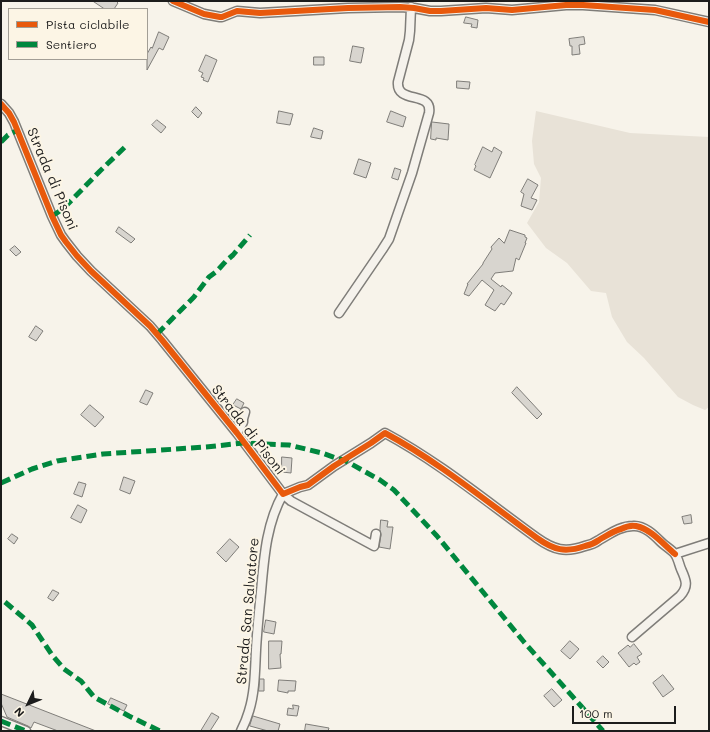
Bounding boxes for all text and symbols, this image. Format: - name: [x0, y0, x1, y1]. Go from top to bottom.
- legend: [8, 8, 148, 60]
- text: Pista ciclabile: [46, 16, 129, 32]
- text: Sentiero: [46, 36, 96, 52]
- street label: Strada di Pisoni: [23, 125, 81, 233]
- street label: Strada di Pisoni: [208, 382, 288, 478]
- street label: Strada San Salvatore: [233, 537, 263, 685]
- north arrow: [8, 684, 48, 724]
- scale bar: [574, 698, 678, 724]
- text: N: [11, 704, 27, 721]
- text: 100 m: [579, 705, 613, 721]

